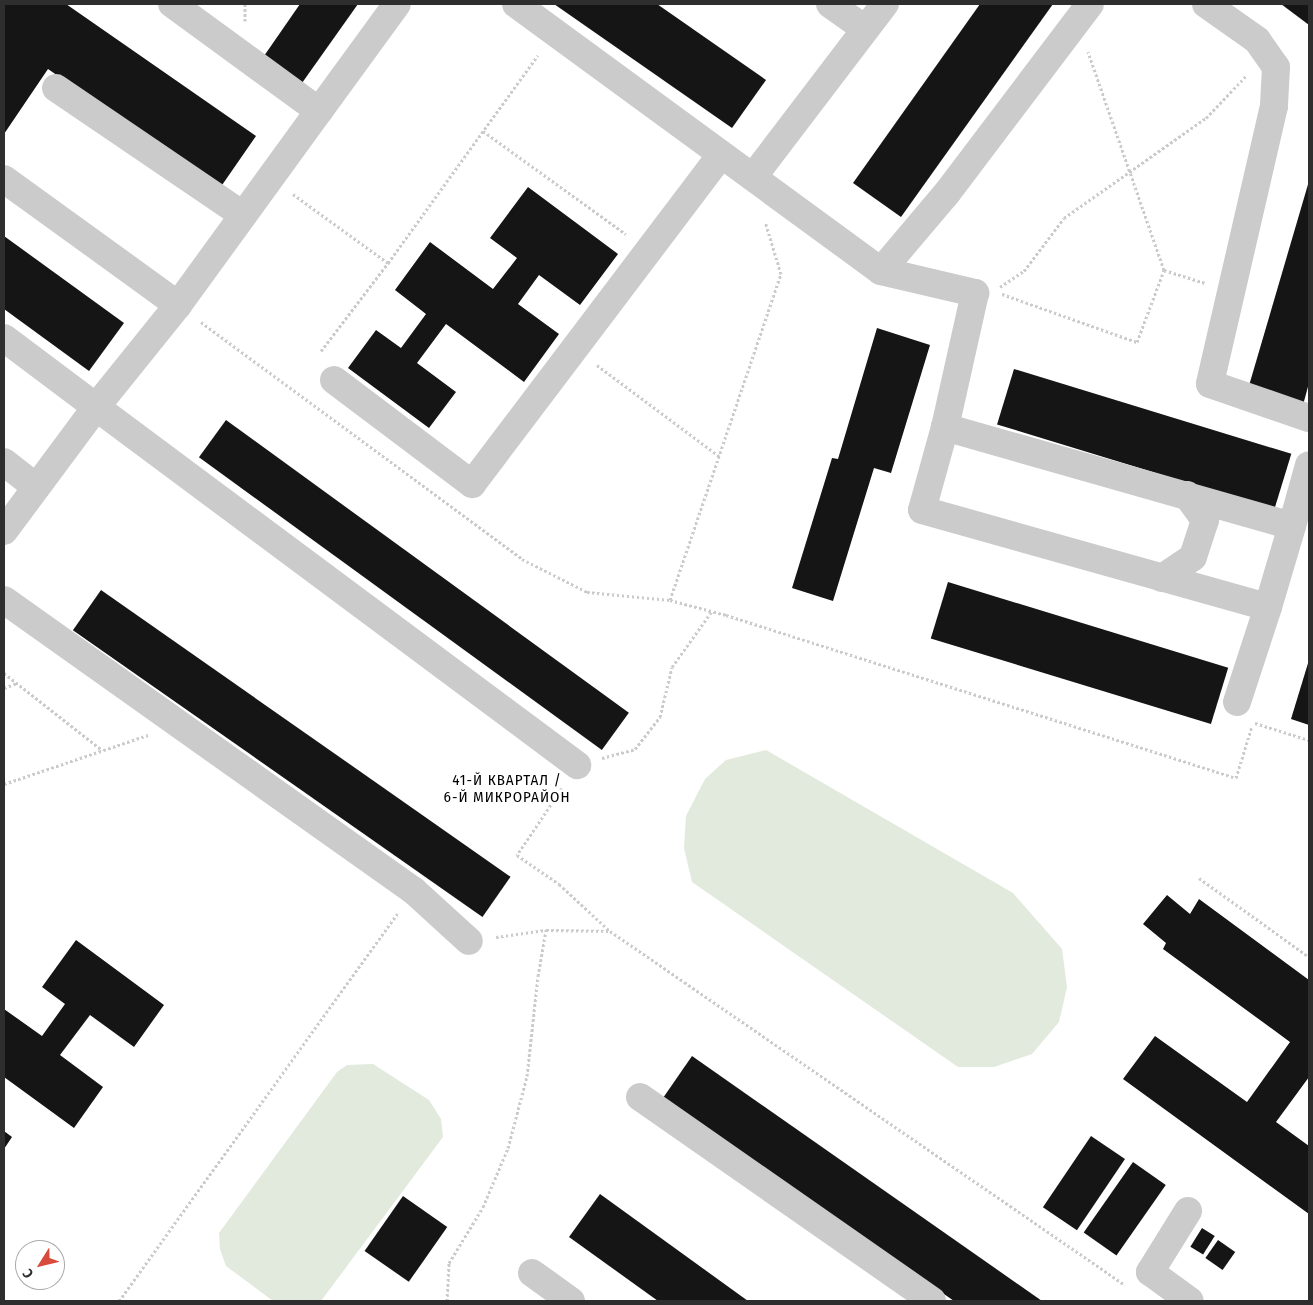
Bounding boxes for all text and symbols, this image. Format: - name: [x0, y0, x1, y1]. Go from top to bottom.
- district label: 41-Й КВАРТАЛ / 6-Й МИКРОРАЙОН: [442, 771, 572, 806]
- north arrow: [15, 1240, 65, 1290]
- text: С: [19, 1266, 37, 1281]

